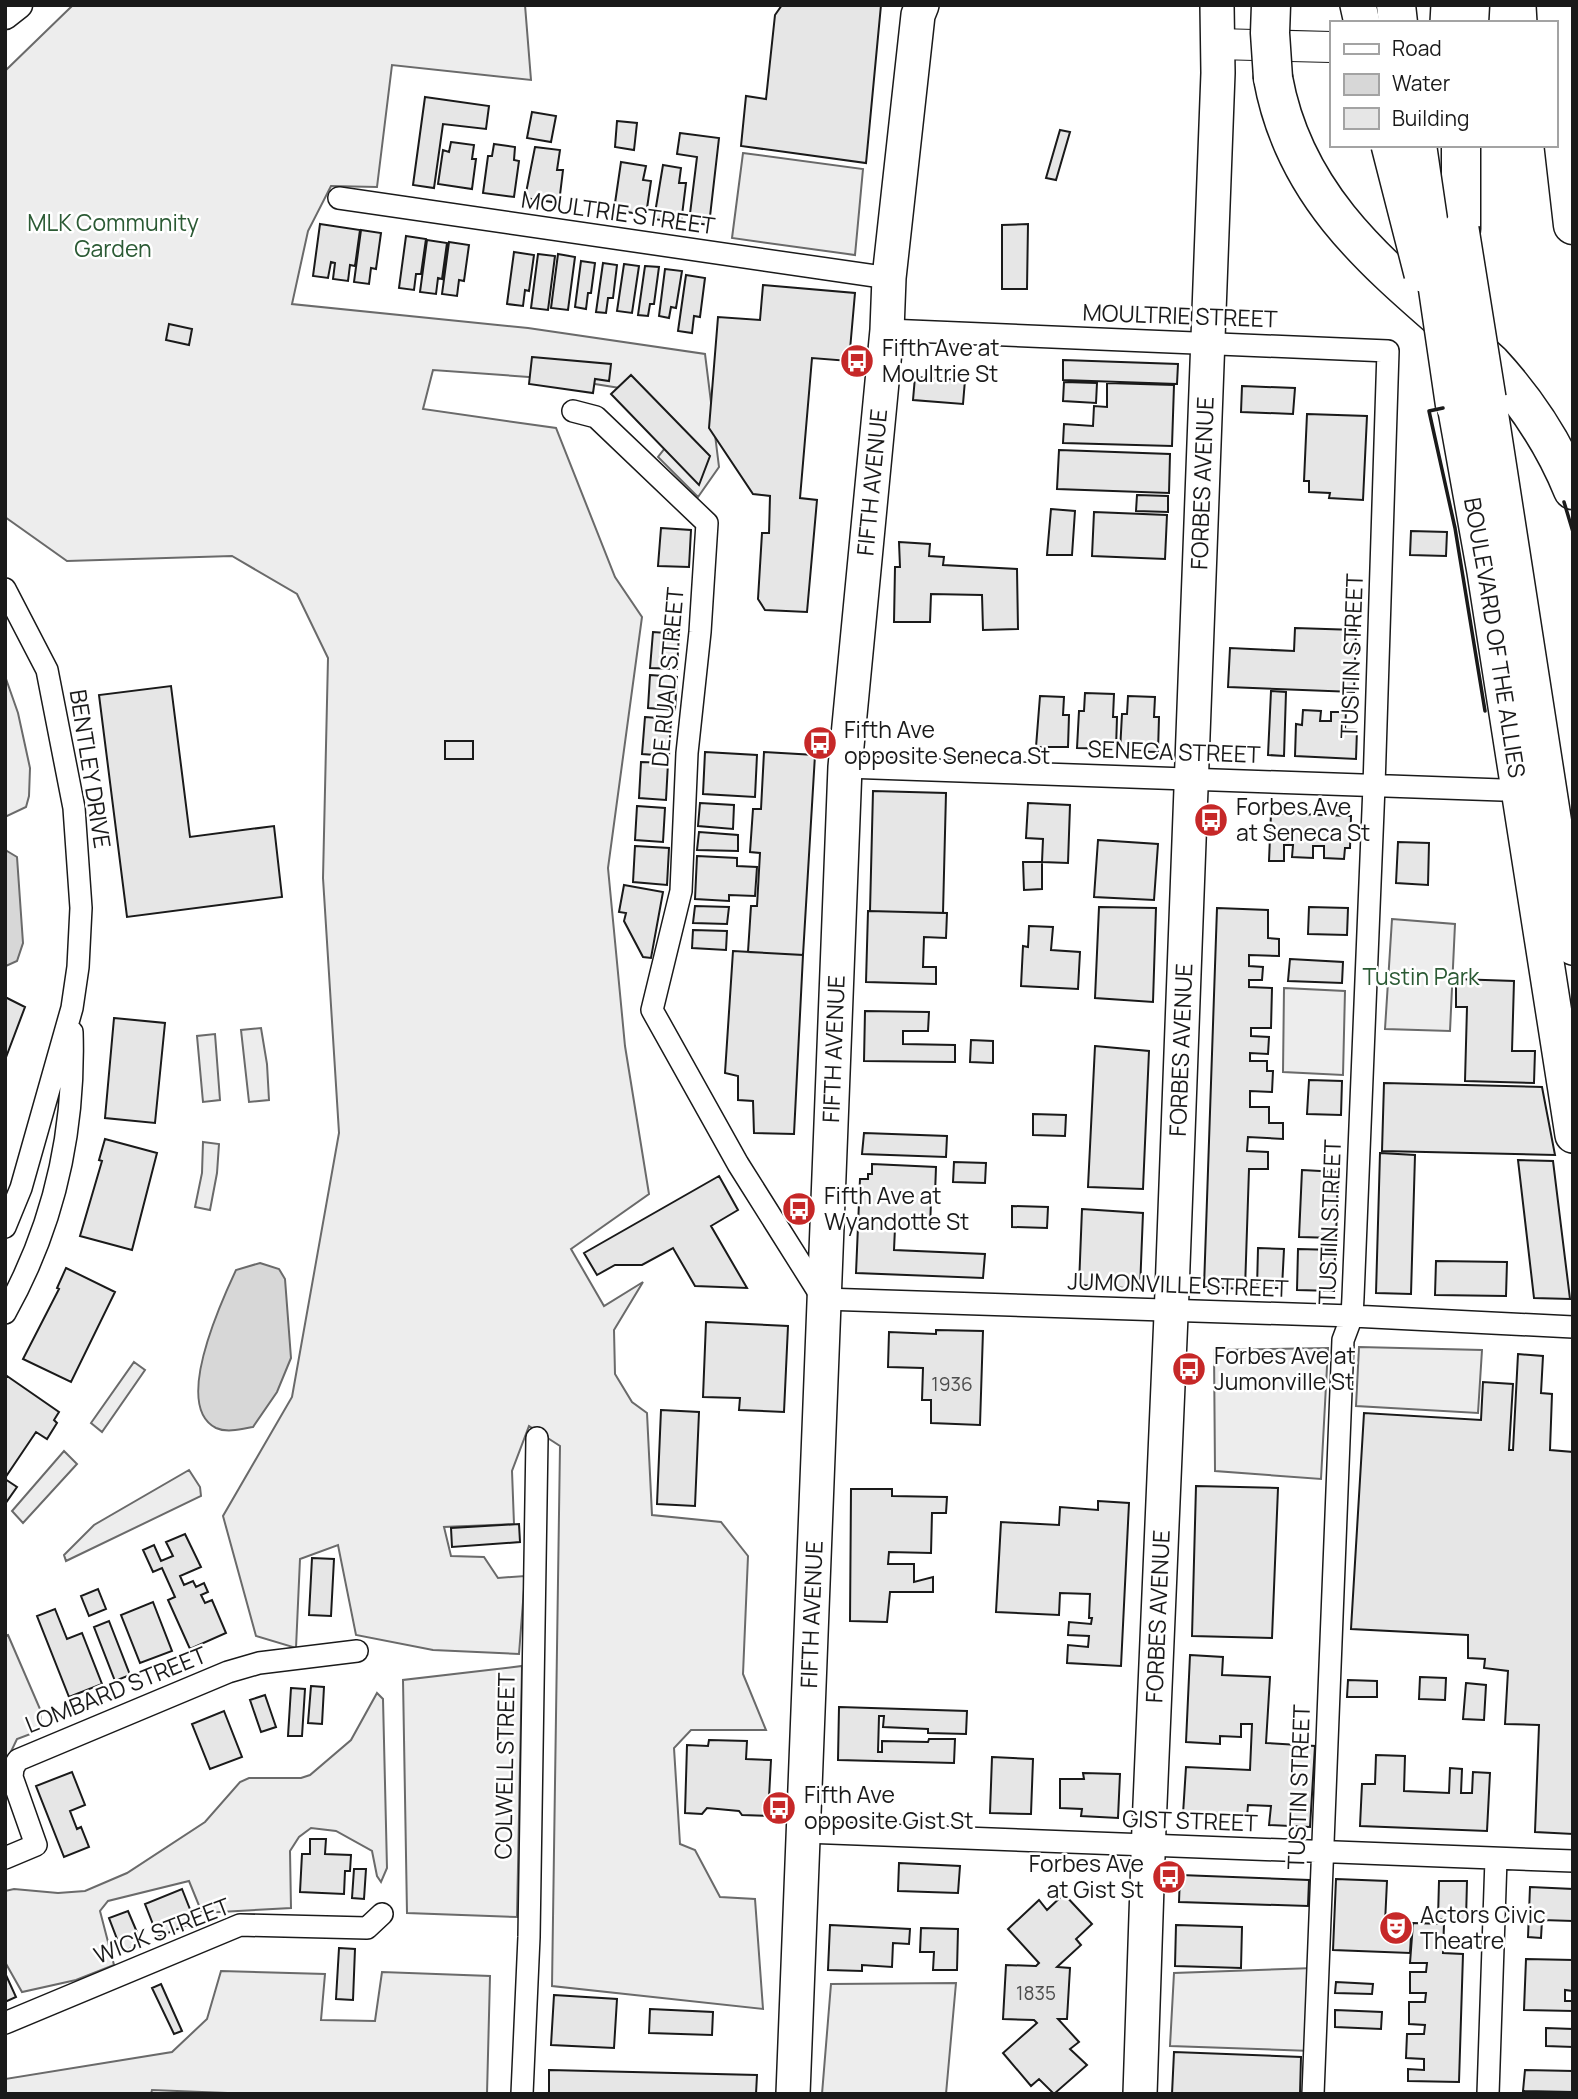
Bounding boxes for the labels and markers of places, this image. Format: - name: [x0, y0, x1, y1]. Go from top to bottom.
- place label: Fifth Ave at Moultrie St: [882, 331, 999, 389]
- bus stop icon: Fifth Ave at Moultrie St: [838, 342, 876, 380]
- place label: Fifth Ave opposite Seneca St: [844, 713, 1050, 771]
- bus stop icon: Fifth Ave opposite Seneca St: [801, 724, 839, 762]
- place label: Forbes Ave at Seneca St: [1236, 790, 1370, 848]
- bus stop icon: Forbes Ave at Seneca St: [1192, 801, 1230, 839]
- place label: Fifth Ave at Wyandotte St: [824, 1179, 969, 1237]
- bus stop icon: Fifth Ave at Wyandotte St: [780, 1190, 818, 1228]
- place label: Forbes Ave at Jumonville St: [1214, 1339, 1356, 1397]
- bus stop icon: Forbes Ave at Jumonville St: [1170, 1350, 1208, 1388]
- place label: Fifth Ave opposite Gist St: [804, 1778, 973, 1836]
- bus stop icon: Fifth Ave opposite Gist St: [760, 1789, 798, 1827]
- place label: Forbes Ave at Gist St: [1029, 1847, 1144, 1905]
- bus stop icon: Forbes Ave at Gist St: [1150, 1858, 1188, 1896]
- place label: Actors Civic Theatre: [1420, 1898, 1546, 1956]
- theatre icon: Actors Civic Theatre: [1377, 1909, 1415, 1947]

